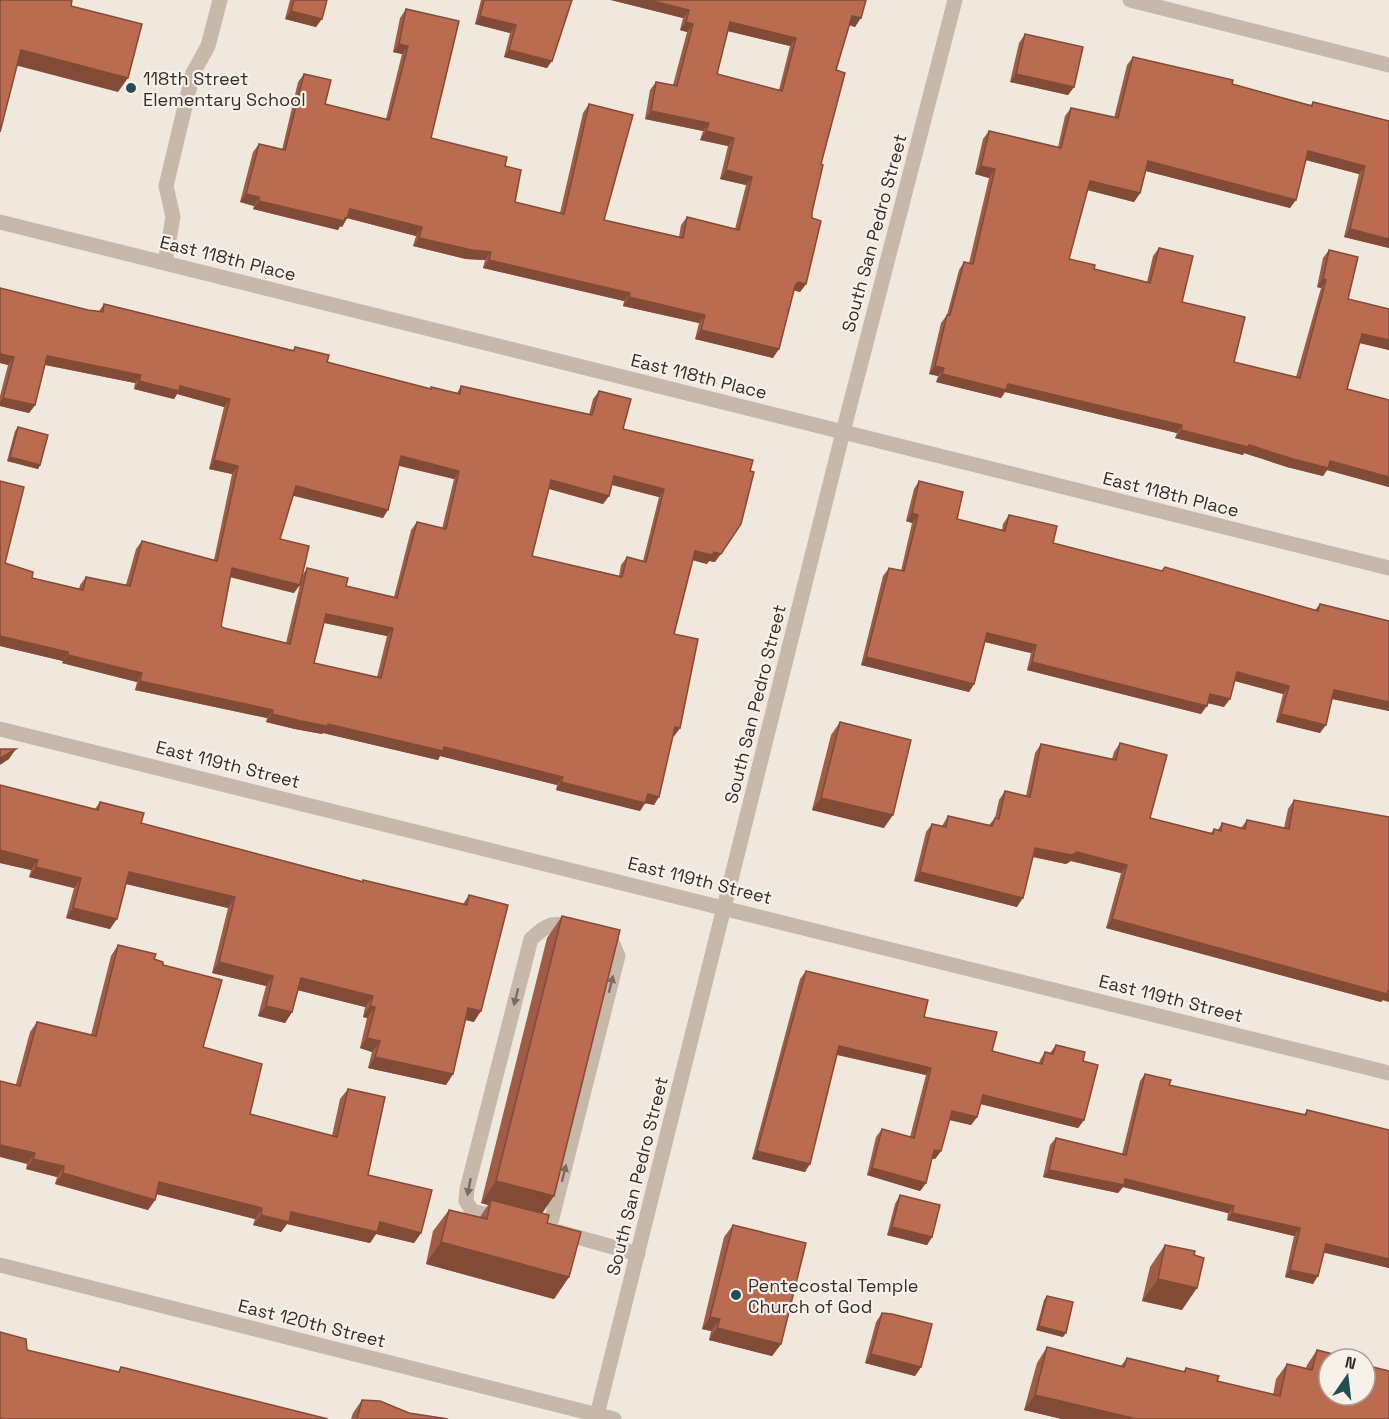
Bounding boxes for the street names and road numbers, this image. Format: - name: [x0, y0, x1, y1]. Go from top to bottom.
- street label: South San Pedro Street: [836, 131, 912, 335]
- street label: East 118th Place: [158, 230, 298, 286]
- street label: East 118th Place: [629, 348, 769, 404]
- street label: East 118th Place: [1101, 466, 1241, 522]
- street label: South San Pedro Street: [719, 602, 791, 806]
- street label: East 119th Street: [154, 735, 302, 793]
- street label: East 119th Street: [626, 851, 774, 909]
- street label: East 119th Street: [1097, 969, 1245, 1027]
- street label: South San Pedro Street: [601, 1074, 673, 1278]
- street label: East 120th Street: [236, 1294, 388, 1352]

